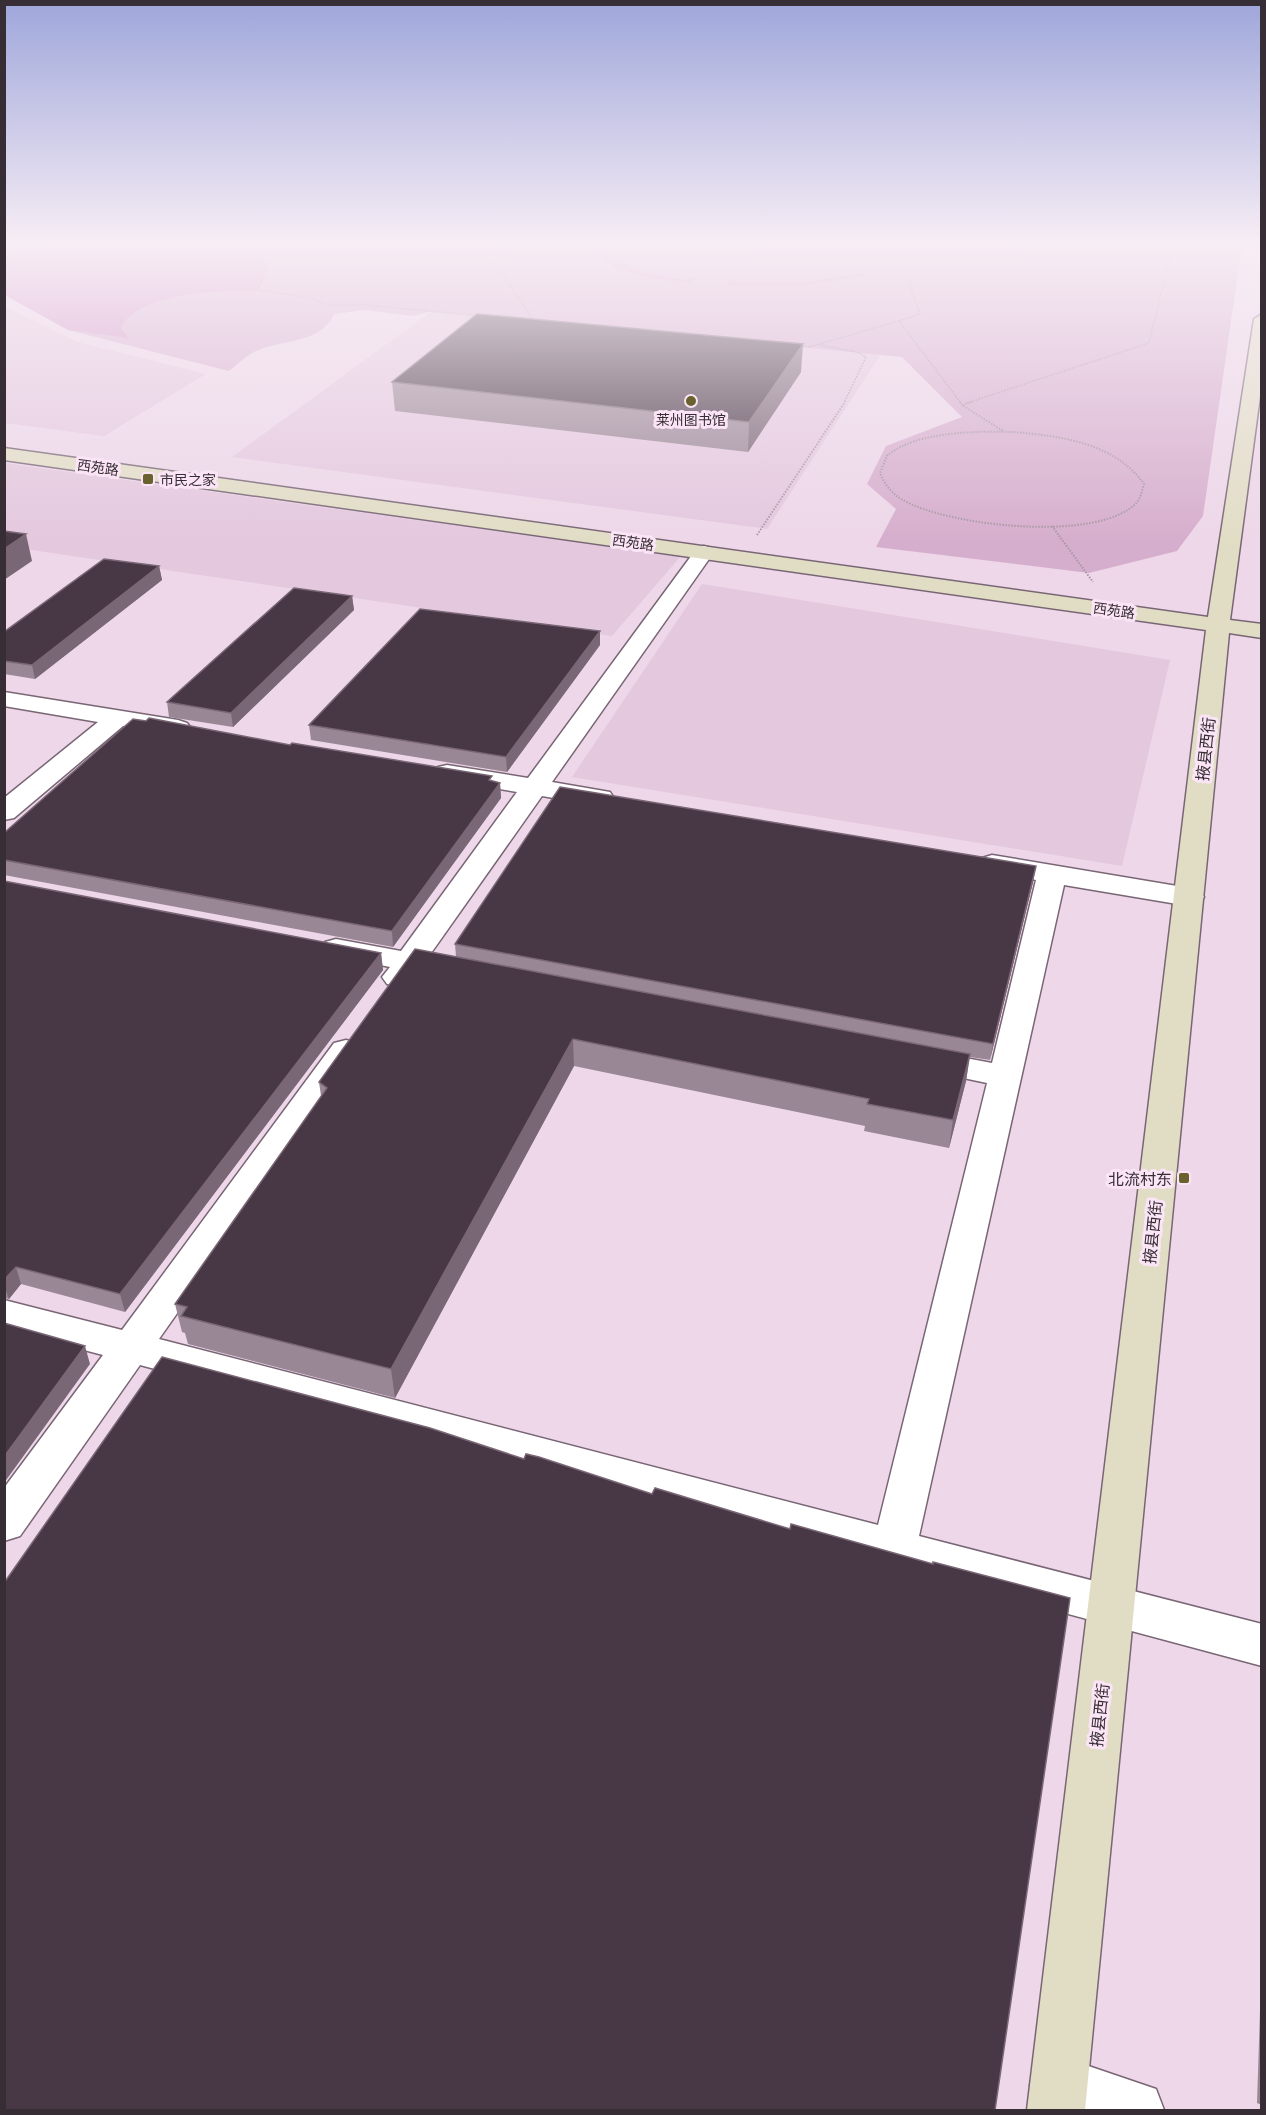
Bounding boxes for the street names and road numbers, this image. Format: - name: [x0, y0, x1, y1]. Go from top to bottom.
- street label: 西苑路: [76, 456, 120, 478]
- street label: 西苑路: [611, 531, 655, 553]
- street label: 西苑路: [1092, 599, 1136, 621]
- street label: 掖县西街: [1192, 716, 1218, 782]
- street label: 掖县西街: [1139, 1199, 1165, 1265]
- street label: 掖县西街: [1086, 1682, 1112, 1748]

